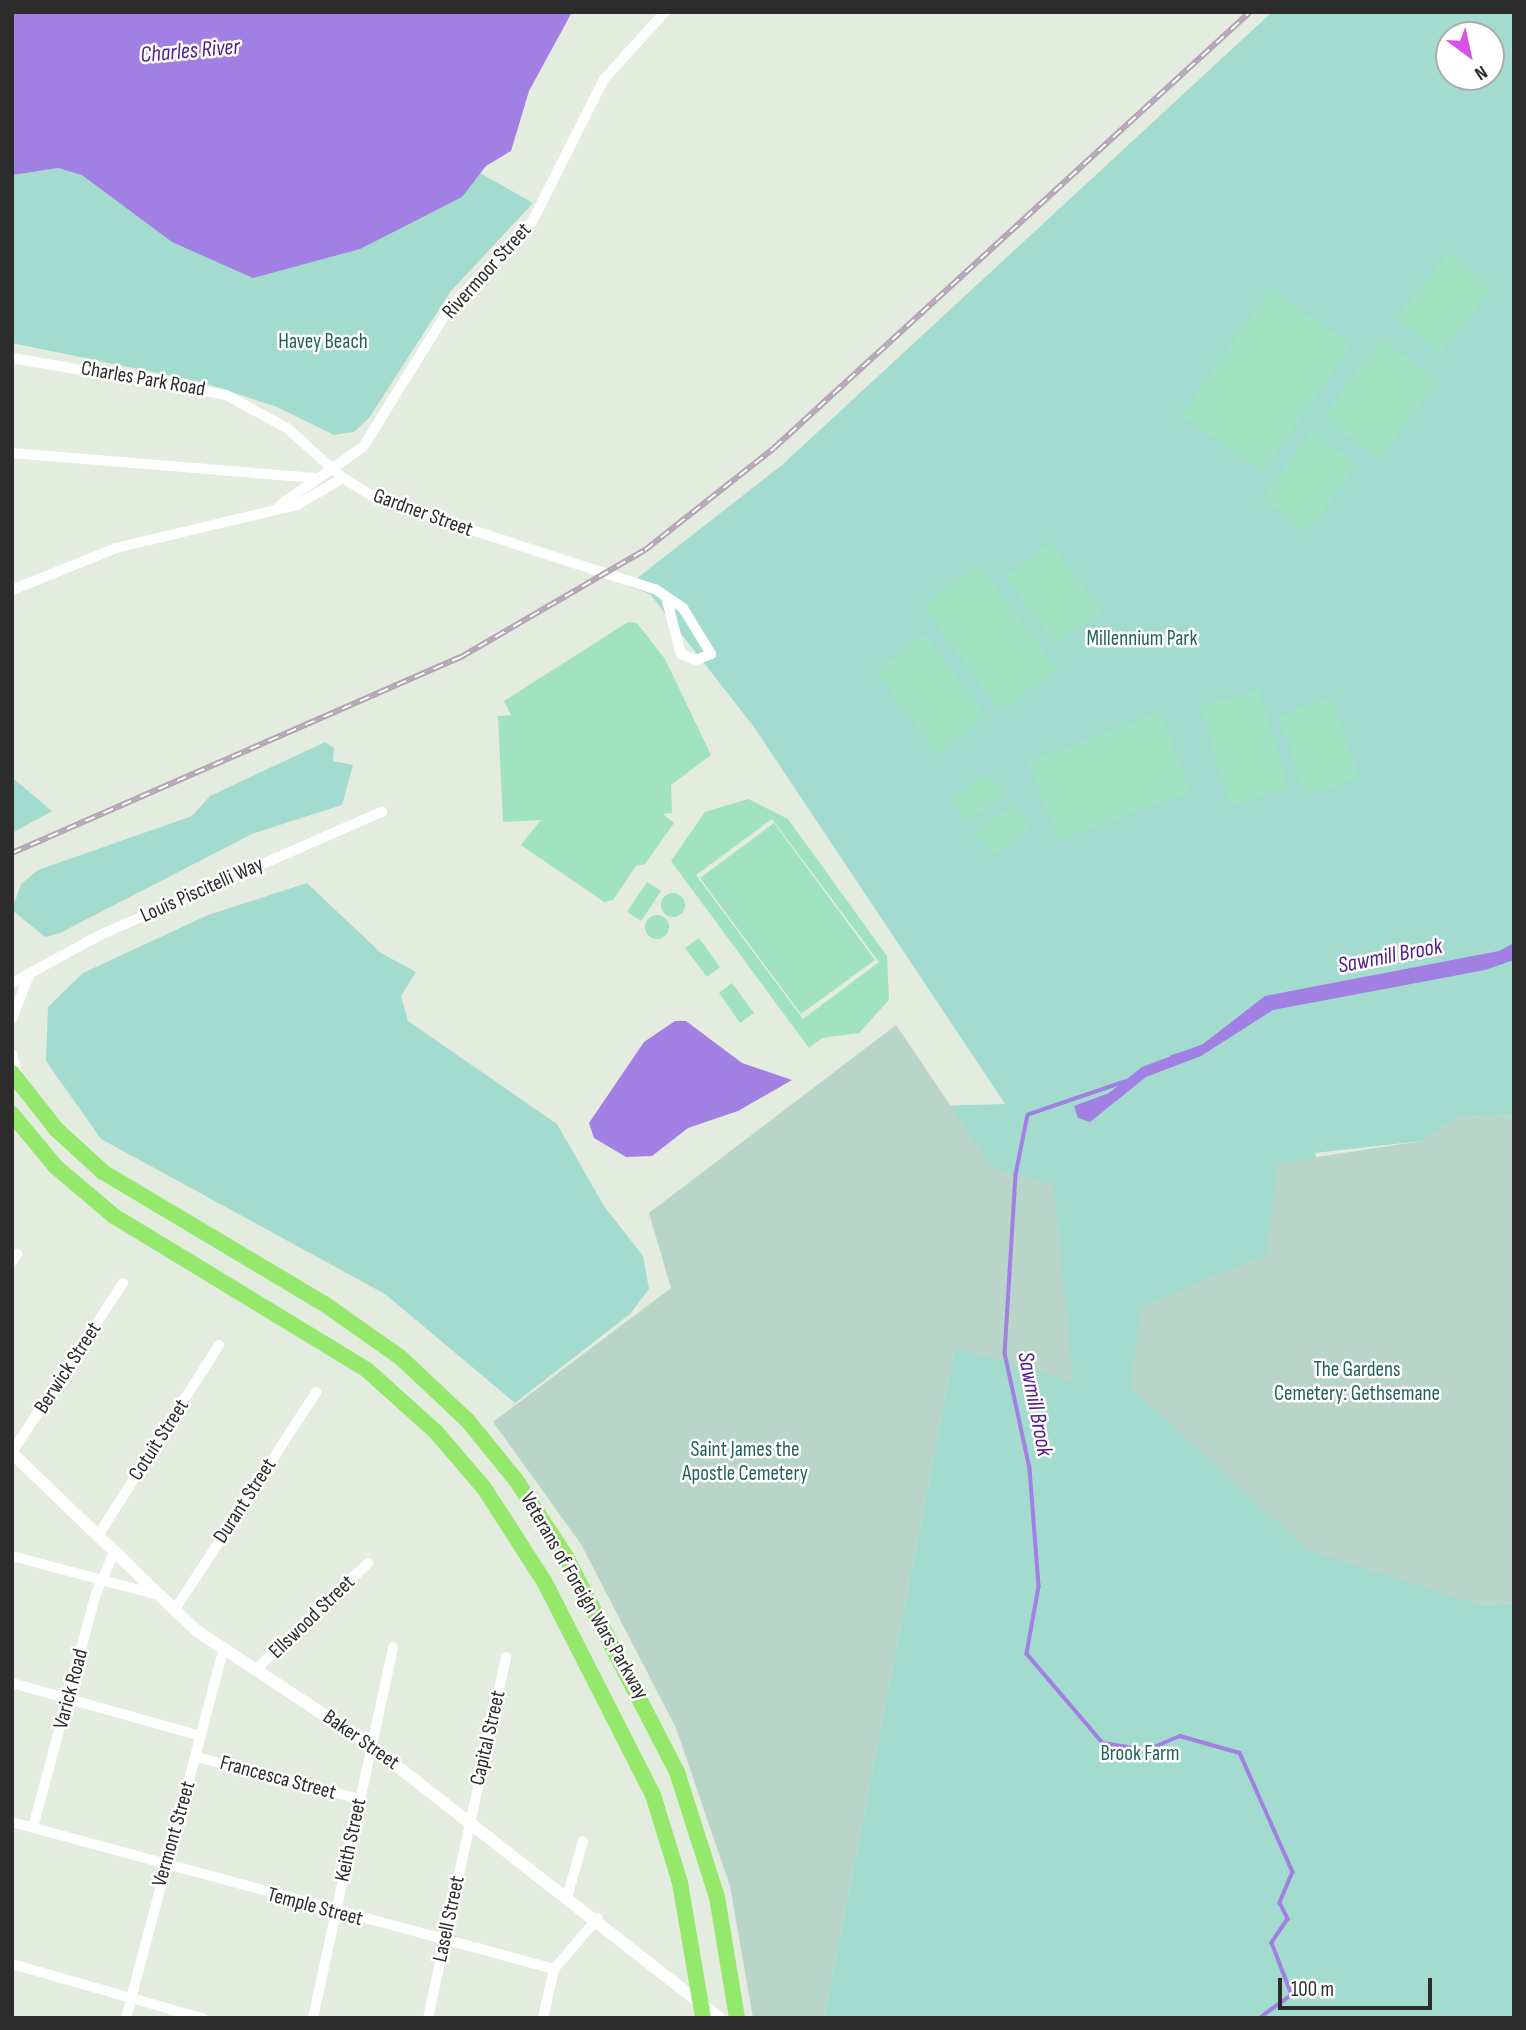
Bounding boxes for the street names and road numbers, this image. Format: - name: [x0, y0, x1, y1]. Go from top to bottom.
- street label: Rivermoor Street: [437, 218, 537, 324]
- street label: Charles Park Road: [79, 356, 207, 402]
- street label: Gardner Street: [370, 483, 476, 543]
- street label: Louis Piscitelli Way: [137, 852, 267, 928]
- street label: Berwick Street: [29, 1318, 107, 1418]
- street label: Cotuit Street: [123, 1395, 195, 1485]
- street label: Durant Street: [208, 1454, 282, 1548]
- street label: Veterans of Foreign Wars Parkway: [514, 1488, 654, 1704]
- street label: Ellswood Street: [264, 1570, 360, 1664]
- street label: Varick Road: [48, 1646, 94, 1732]
- street label: Capital Street: [465, 1688, 511, 1788]
- street label: Baker Street: [318, 1705, 404, 1775]
- street label: Francesca Street: [217, 1750, 339, 1806]
- street label: Vermont Street: [147, 1778, 201, 1890]
- street label: Keith Street: [330, 1796, 372, 1884]
- street label: Lasell Street: [428, 1874, 470, 1964]
- street label: Temple Street: [265, 1882, 365, 1932]

